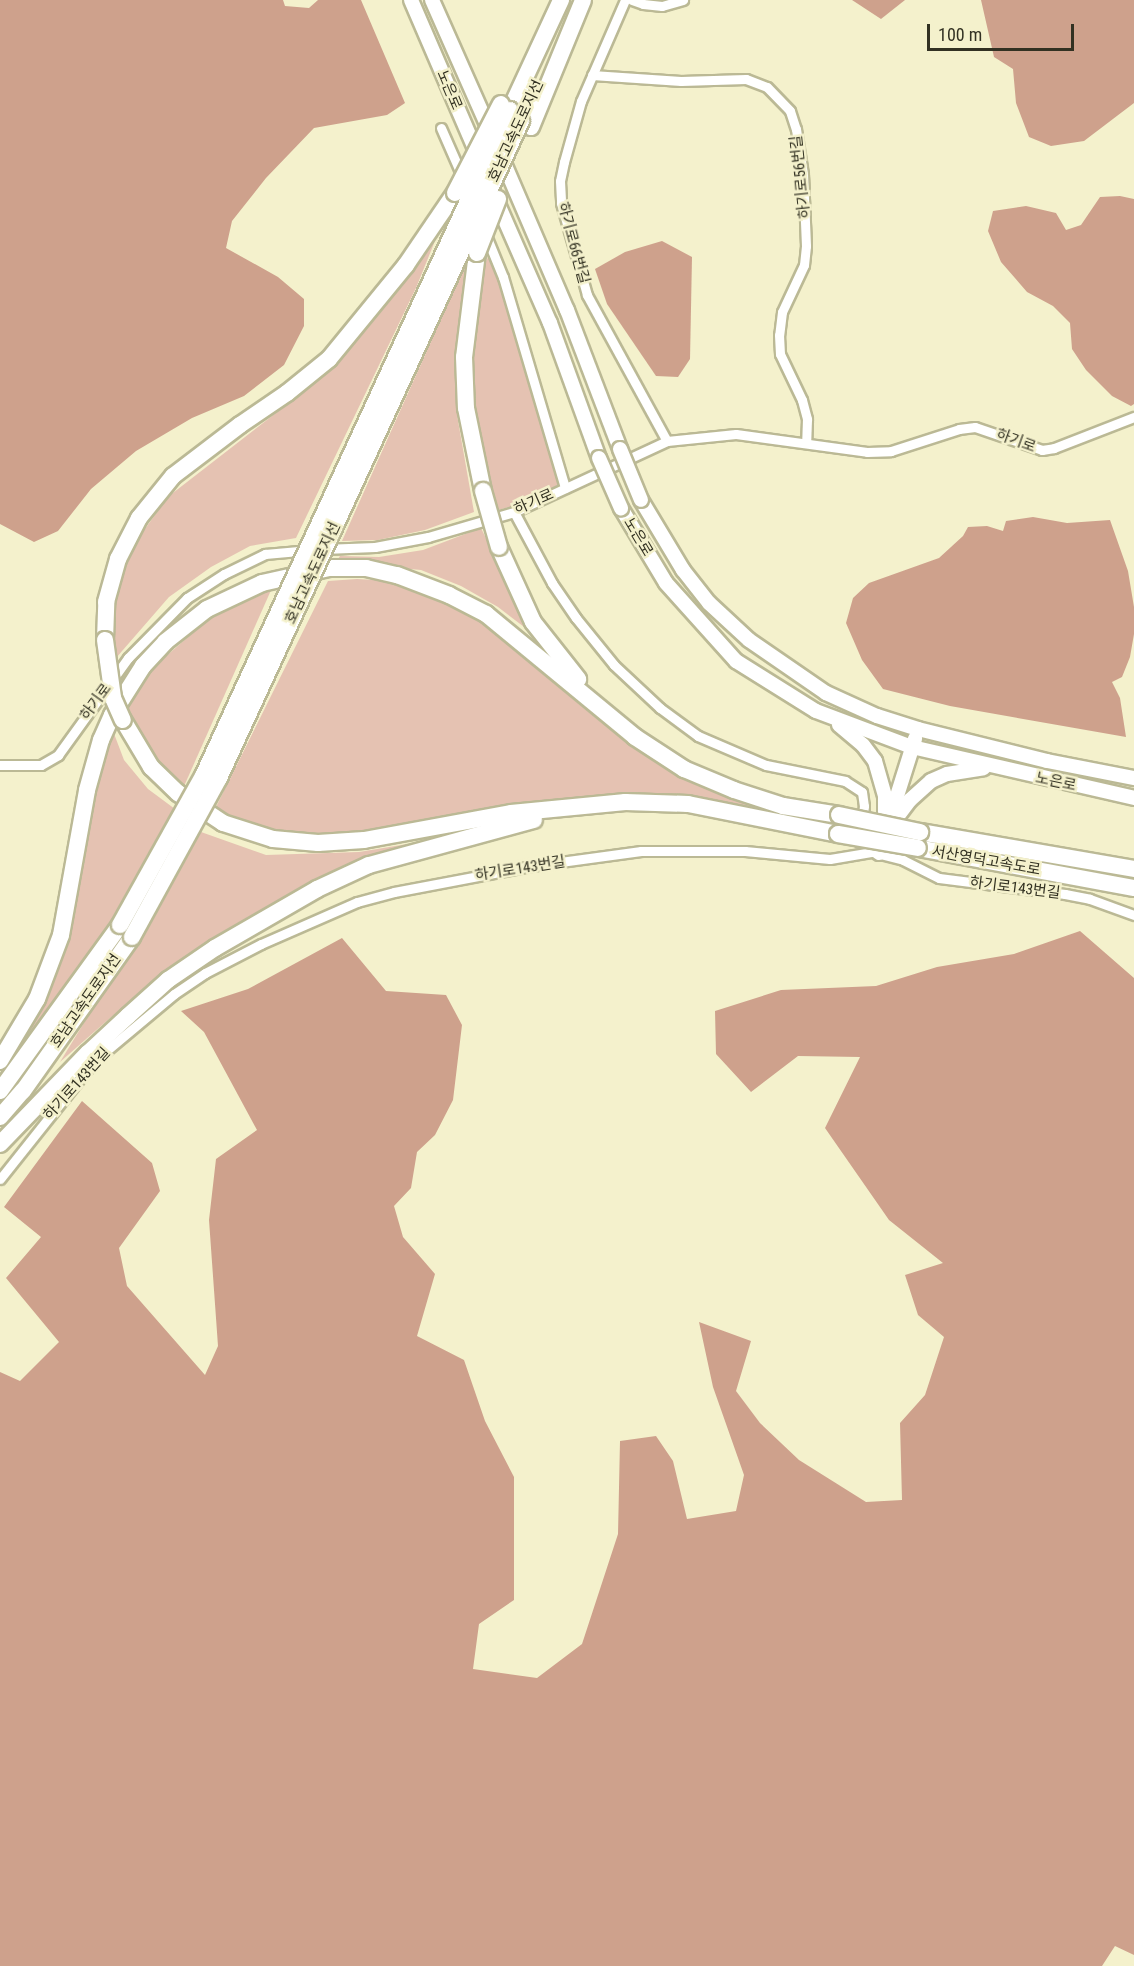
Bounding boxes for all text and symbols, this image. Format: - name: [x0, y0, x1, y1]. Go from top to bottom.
- scale bar: [930, 12, 1077, 50]
- text: 100 m: [938, 24, 982, 45]
- street label: 노은로: [433, 67, 465, 113]
- street label: 호남고속도로지선: [485, 77, 547, 185]
- street label: 하기로56번길: [788, 134, 814, 220]
- street label: 하기로66번길: [553, 200, 593, 286]
- street label: 하기로: [993, 425, 1039, 457]
- street label: 하기로: [511, 485, 557, 519]
- street label: 노은로: [620, 515, 656, 559]
- street label: 호남고속도로지선: [282, 519, 344, 627]
- street label: 하기로: [77, 680, 115, 724]
- street label: 노은로: [1034, 769, 1078, 795]
- street label: 서산영덕고속도로: [930, 843, 1042, 879]
- street label: 하기로143번길: [474, 853, 566, 885]
- street label: 하기로143번길: [969, 874, 1061, 902]
- street label: 호남고속도로지선: [47, 951, 125, 1051]
- street label: 하기로143번길: [40, 1044, 114, 1124]

